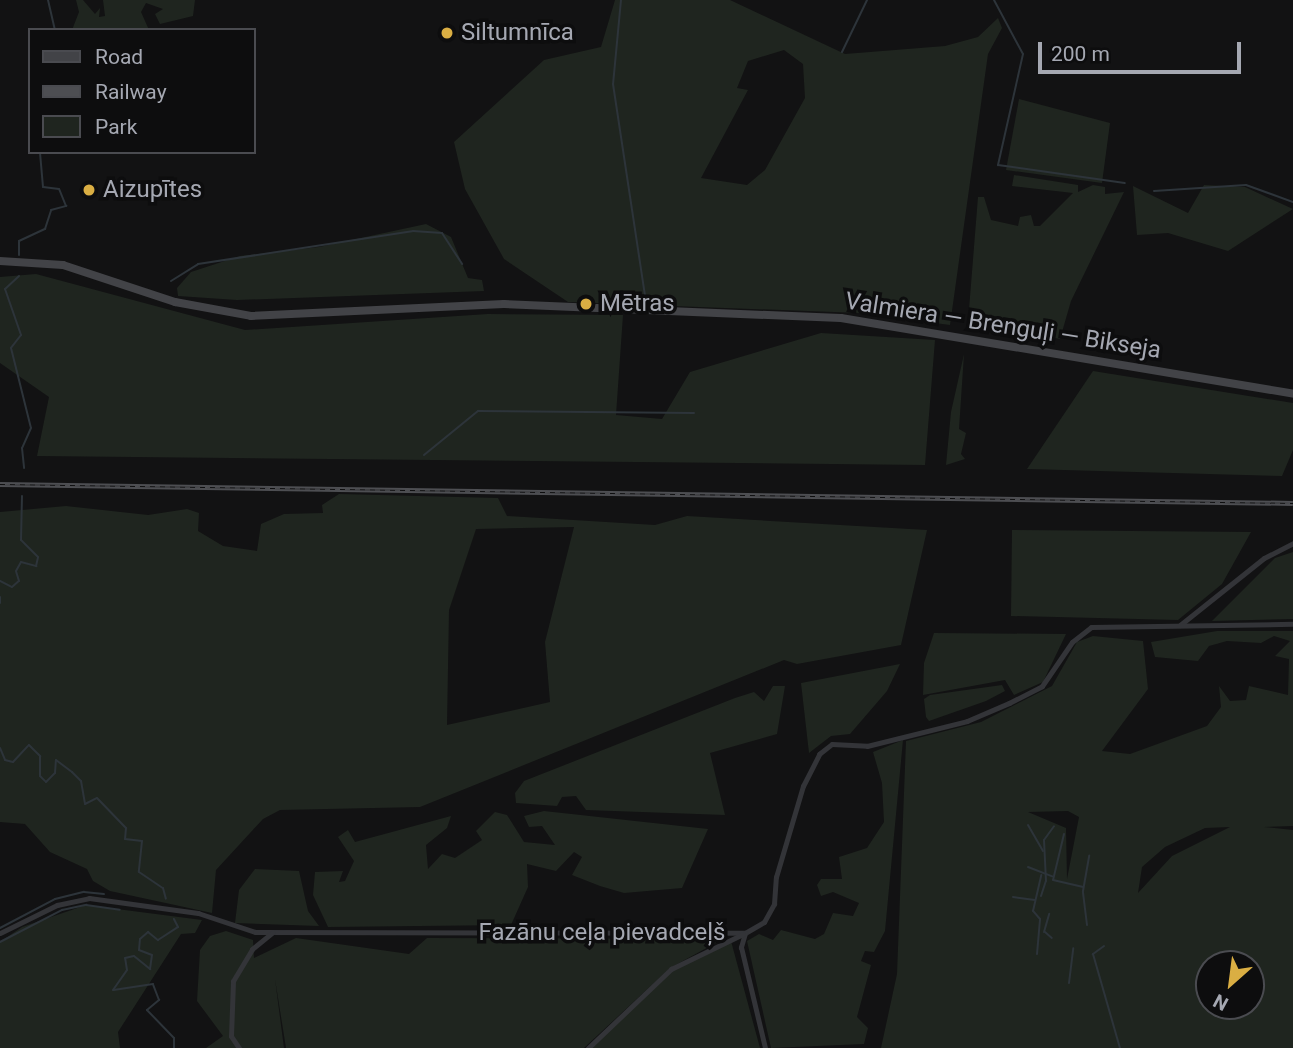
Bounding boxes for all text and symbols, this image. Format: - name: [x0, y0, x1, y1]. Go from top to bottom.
- place label: Siltumnīca: [461, 19, 574, 47]
- marker: Siltumnīca: [439, 25, 455, 41]
- legend: [28, 28, 256, 154]
- scale bar: [1041, 28, 1244, 72]
- text: 200 m: [1051, 42, 1110, 66]
- text: Road: [95, 45, 143, 69]
- text: Railway: [95, 80, 167, 104]
- text: Park: [95, 115, 137, 139]
- place label: Aizupītes: [103, 176, 202, 204]
- marker: Aizupītes: [81, 182, 97, 198]
- street label: Valmiera — Brenguļi — Bikseja: [843, 287, 1163, 365]
- place label: Mētras: [600, 290, 675, 318]
- marker: Mētras: [578, 296, 594, 312]
- street label: Fazānu ceļa pievadceļš: [479, 919, 725, 947]
- north arrow: [1195, 950, 1265, 1020]
- text: N: [1210, 989, 1232, 1016]

